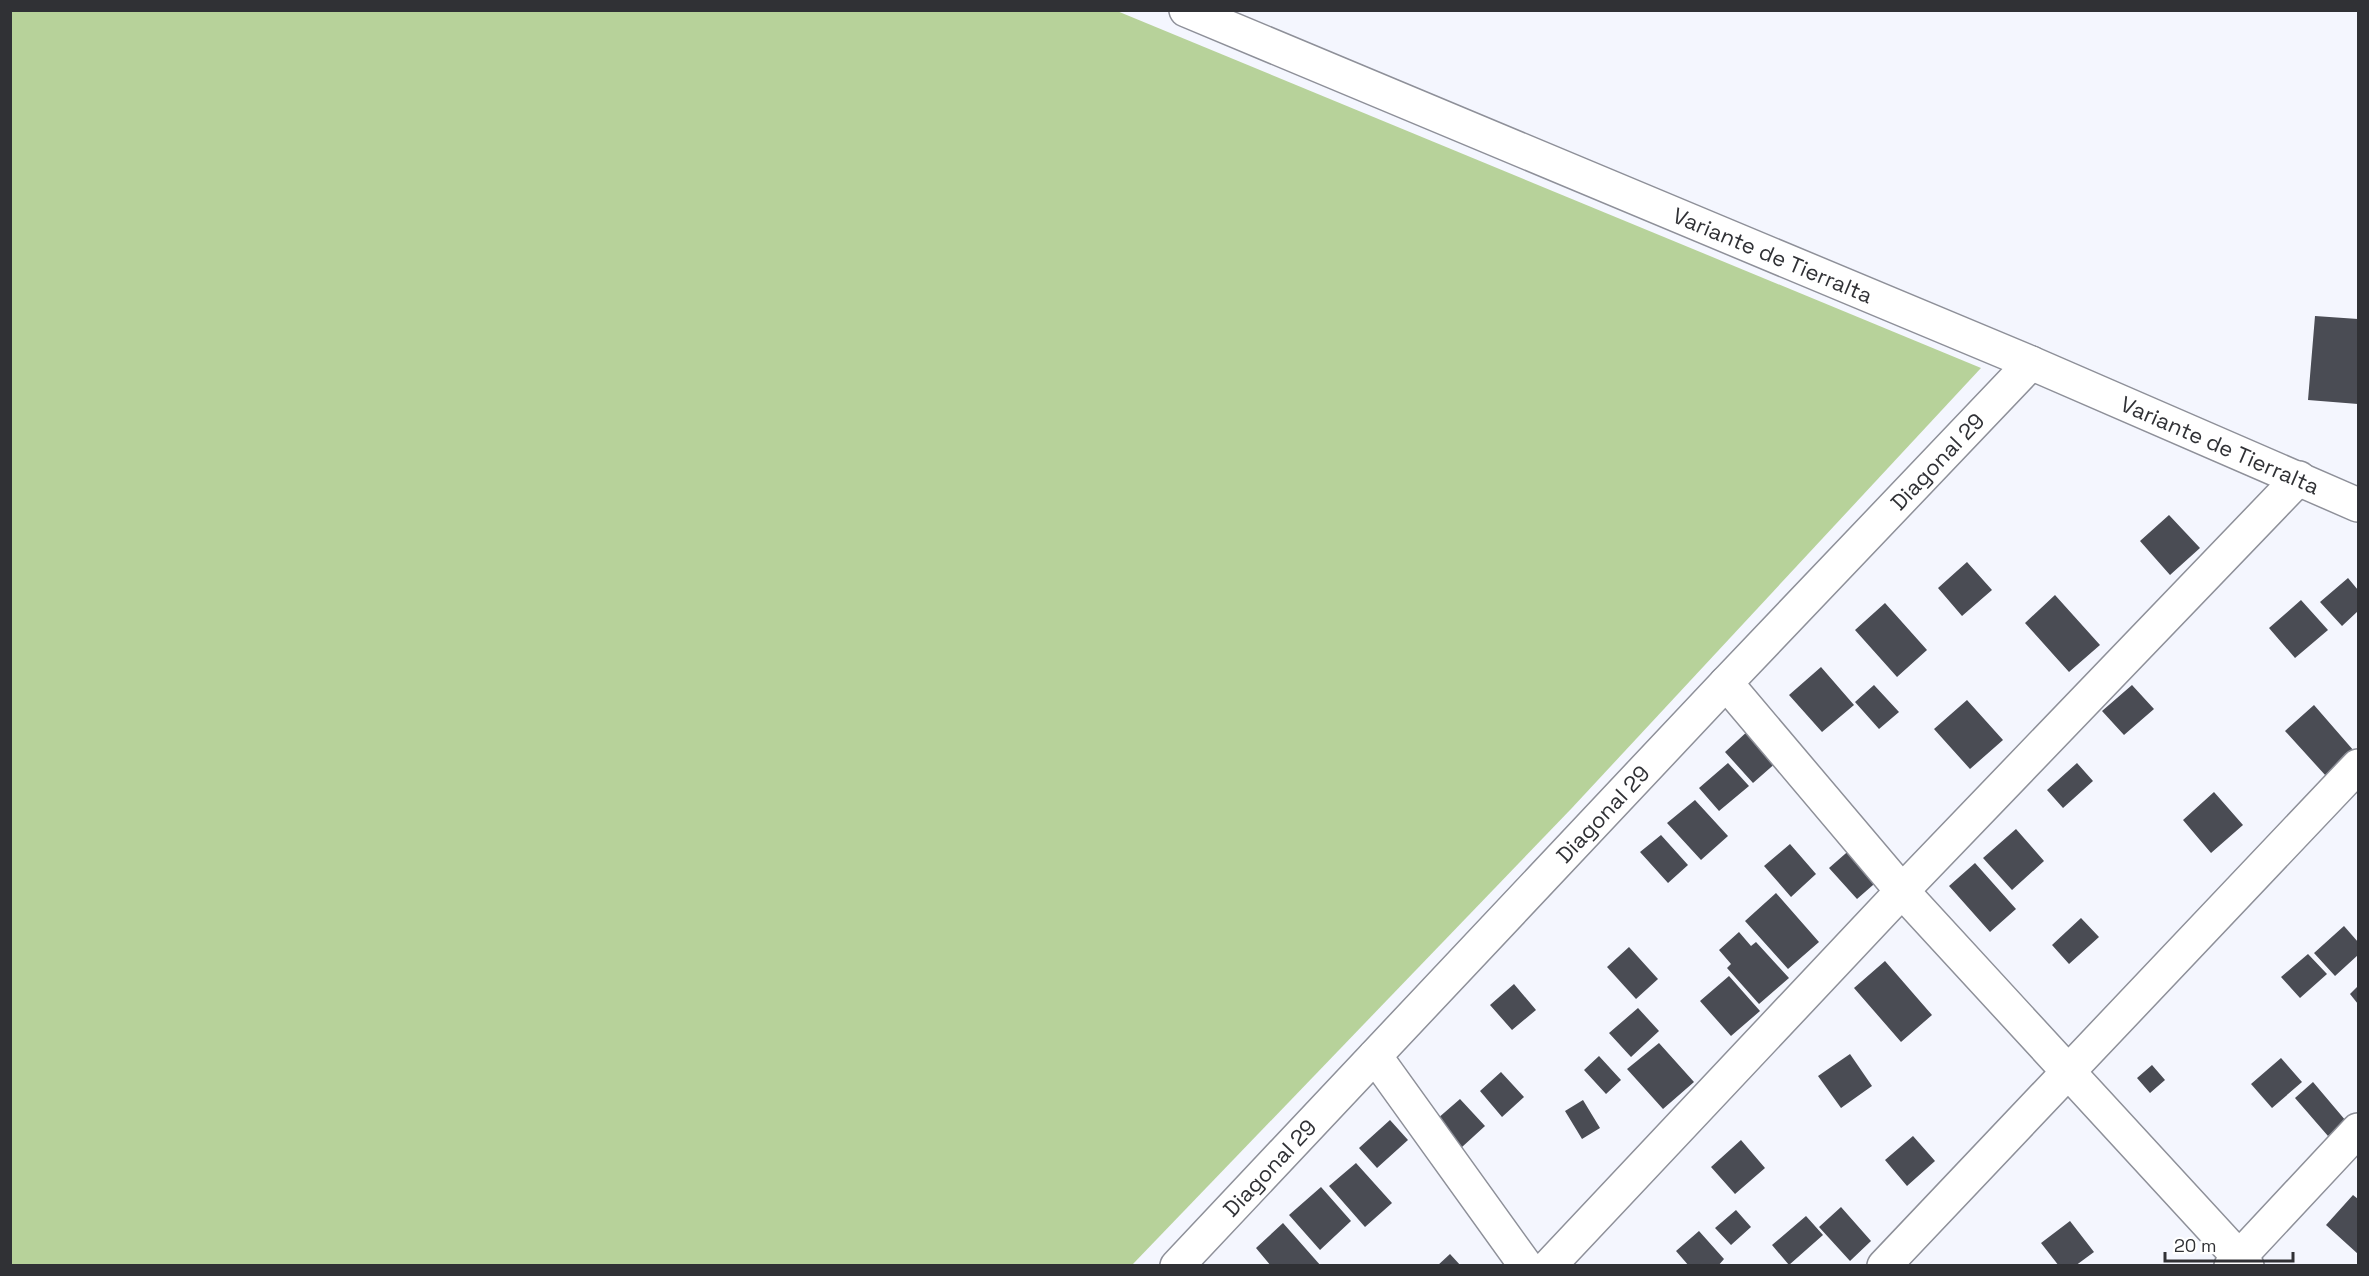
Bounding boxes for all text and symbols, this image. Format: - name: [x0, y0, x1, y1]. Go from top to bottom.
- street label: Variante de Tierralta: [1669, 201, 1877, 309]
- street label: Variante de Tierralta: [2116, 390, 2324, 501]
- street label: Diagonal 29: [1884, 407, 1990, 516]
- street label: Diagonal 29: [1550, 759, 1655, 869]
- street label: Diagonal 29: [1217, 1113, 1322, 1222]
- scale bar: [2165, 1225, 2292, 1263]
- text: 20 m: [2174, 1234, 2217, 1257]

